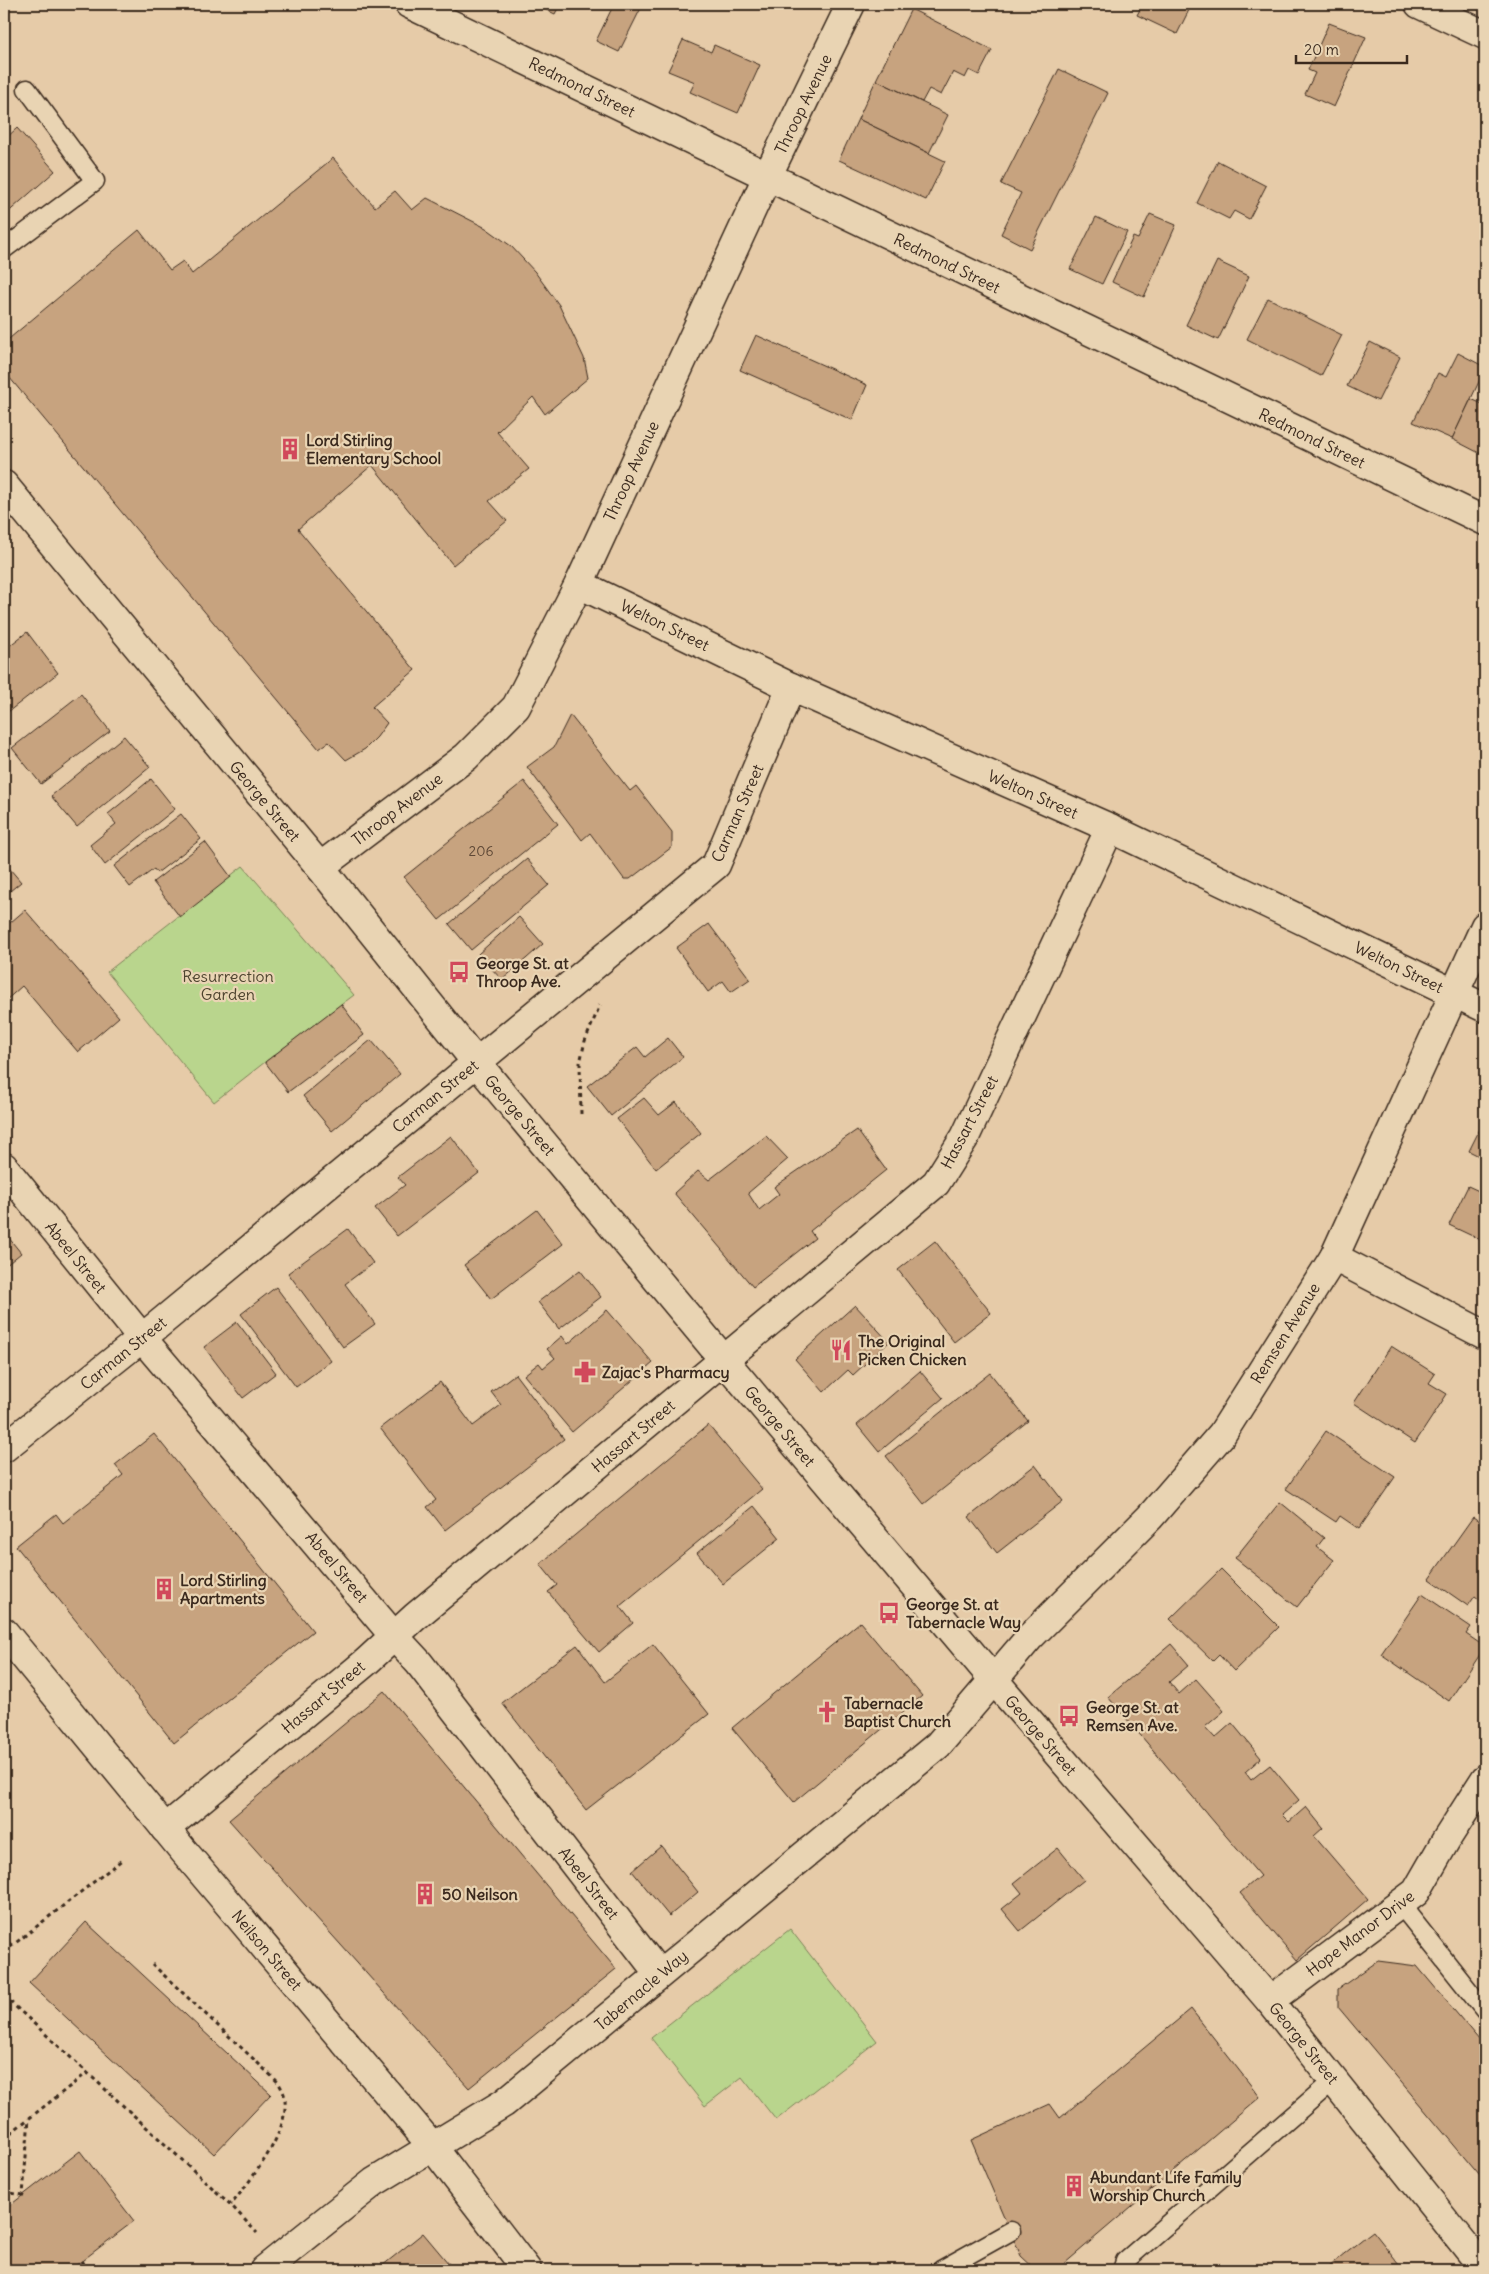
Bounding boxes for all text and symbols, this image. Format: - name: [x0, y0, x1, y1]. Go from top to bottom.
- scale bar: [1296, 32, 1408, 64]
- text: 20 m: [1304, 40, 1339, 59]
- street label: Throop Avenue: [770, 51, 836, 157]
- street label: Redmond Street: [525, 53, 639, 122]
- street label: Redmond Street: [890, 229, 1004, 298]
- street label: Redmond Street: [1255, 404, 1369, 473]
- street label: Throop Avenue: [599, 418, 663, 524]
- place label: Lord Stirling Elementary School: [306, 430, 441, 469]
- building icon: Lord Stirling Elementary School: [277, 436, 303, 462]
- street label: Welton Street: [617, 595, 713, 655]
- street label: George Street: [225, 756, 305, 846]
- street label: Carman Street: [707, 760, 768, 865]
- street label: Welton Street: [985, 765, 1082, 823]
- street label: Throop Avenue: [348, 768, 446, 850]
- house number: 206: [469, 842, 493, 860]
- street label: Welton Street: [1351, 937, 1447, 997]
- place label: George St. at Throop Ave.: [476, 953, 569, 992]
- bus stop icon: George St. at Throop Ave.: [446, 959, 472, 985]
- park label: Resurrection Garden: [182, 966, 274, 1004]
- street label: Carman Street: [388, 1055, 483, 1137]
- street label: George Street: [480, 1070, 560, 1160]
- street label: Hassart Street: [936, 1071, 1002, 1172]
- street label: Abeel Street: [41, 1217, 111, 1297]
- street label: Remsen Avenue: [1246, 1279, 1324, 1387]
- street label: Carman Street: [76, 1312, 171, 1394]
- place label: The Original Picken Chicken: [858, 1331, 966, 1369]
- restaurant icon: The Original Picken Chicken: [828, 1337, 854, 1363]
- pharmacy icon: Zajac's Pharmacy: [572, 1359, 598, 1385]
- place label: Zajac's Pharmacy: [602, 1362, 730, 1383]
- street label: George Street: [740, 1381, 820, 1471]
- street label: Hassart Street: [587, 1395, 679, 1477]
- street label: Abeel Street: [302, 1527, 373, 1607]
- place label: Lord Stirling Apartments: [180, 1570, 267, 1609]
- building icon: Lord Stirling Apartments: [151, 1576, 177, 1602]
- place label: George St. at Tabernacle Way: [906, 1594, 1021, 1633]
- bus stop icon: George St. at Tabernacle Way: [876, 1600, 902, 1626]
- street label: Hassart Street: [277, 1656, 369, 1738]
- street label: George Street: [1001, 1691, 1082, 1780]
- place label: Tabernacle Baptist Church: [844, 1693, 951, 1732]
- place label: George St. at Remsen Ave.: [1086, 1697, 1179, 1735]
- church icon: Tabernacle Baptist Church: [814, 1699, 840, 1725]
- bus stop icon: George St. at Remsen Ave.: [1056, 1703, 1082, 1729]
- street label: Abeel Street: [555, 1843, 624, 1924]
- building icon: 50 Neilson: [412, 1881, 438, 1907]
- place label: 50 Neilson: [442, 1884, 518, 1904]
- street label: Hope Manor Drive: [1302, 1886, 1418, 1980]
- street label: Neilson Street: [228, 1906, 307, 1995]
- street label: Tabernacle Way: [590, 1945, 692, 2035]
- street label: George Street: [1265, 1998, 1343, 2088]
- place label: Abundant Life Family Worship Church: [1090, 2167, 1242, 2206]
- building icon: Abundant Life Family Worship Church: [1061, 2173, 1087, 2199]

